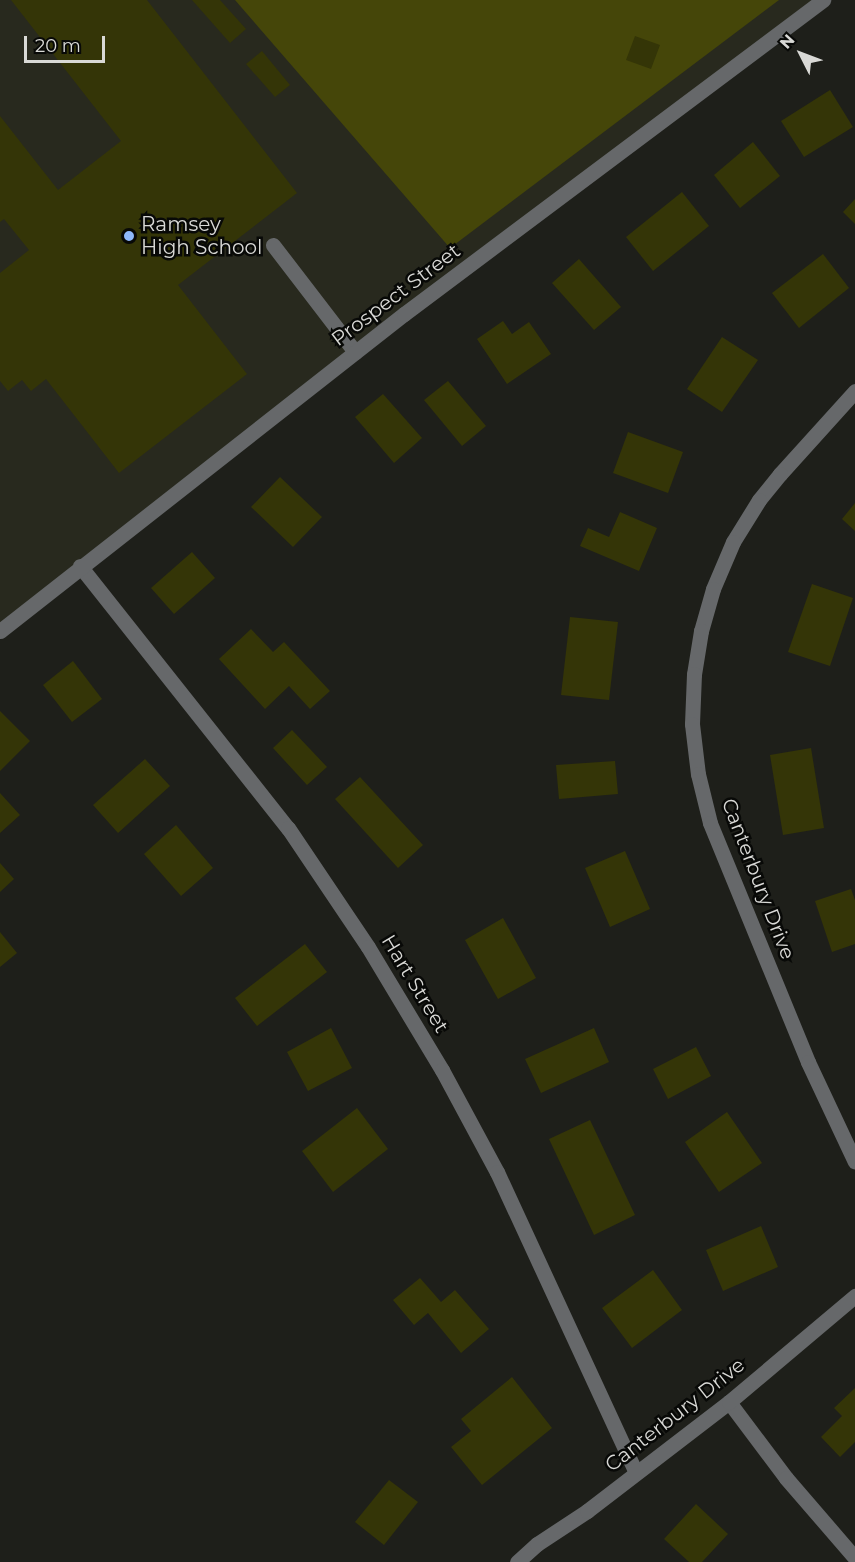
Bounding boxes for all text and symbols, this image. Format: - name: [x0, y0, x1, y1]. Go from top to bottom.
- scale bar: [27, 24, 108, 62]
- north arrow: [771, 24, 831, 84]
- text: N: [776, 30, 799, 53]
- text: 20 m: [35, 35, 81, 57]
- place label: Ramsey High School: [141, 213, 262, 260]
- marker: Ramsey High School: [122, 229, 136, 243]
- street label: Prospect Street: [327, 239, 465, 351]
- street label: Canterbury Drive: [716, 795, 800, 963]
- street label: Hart Street: [376, 931, 454, 1037]
- street label: Canterbury Drive: [600, 1353, 750, 1477]

